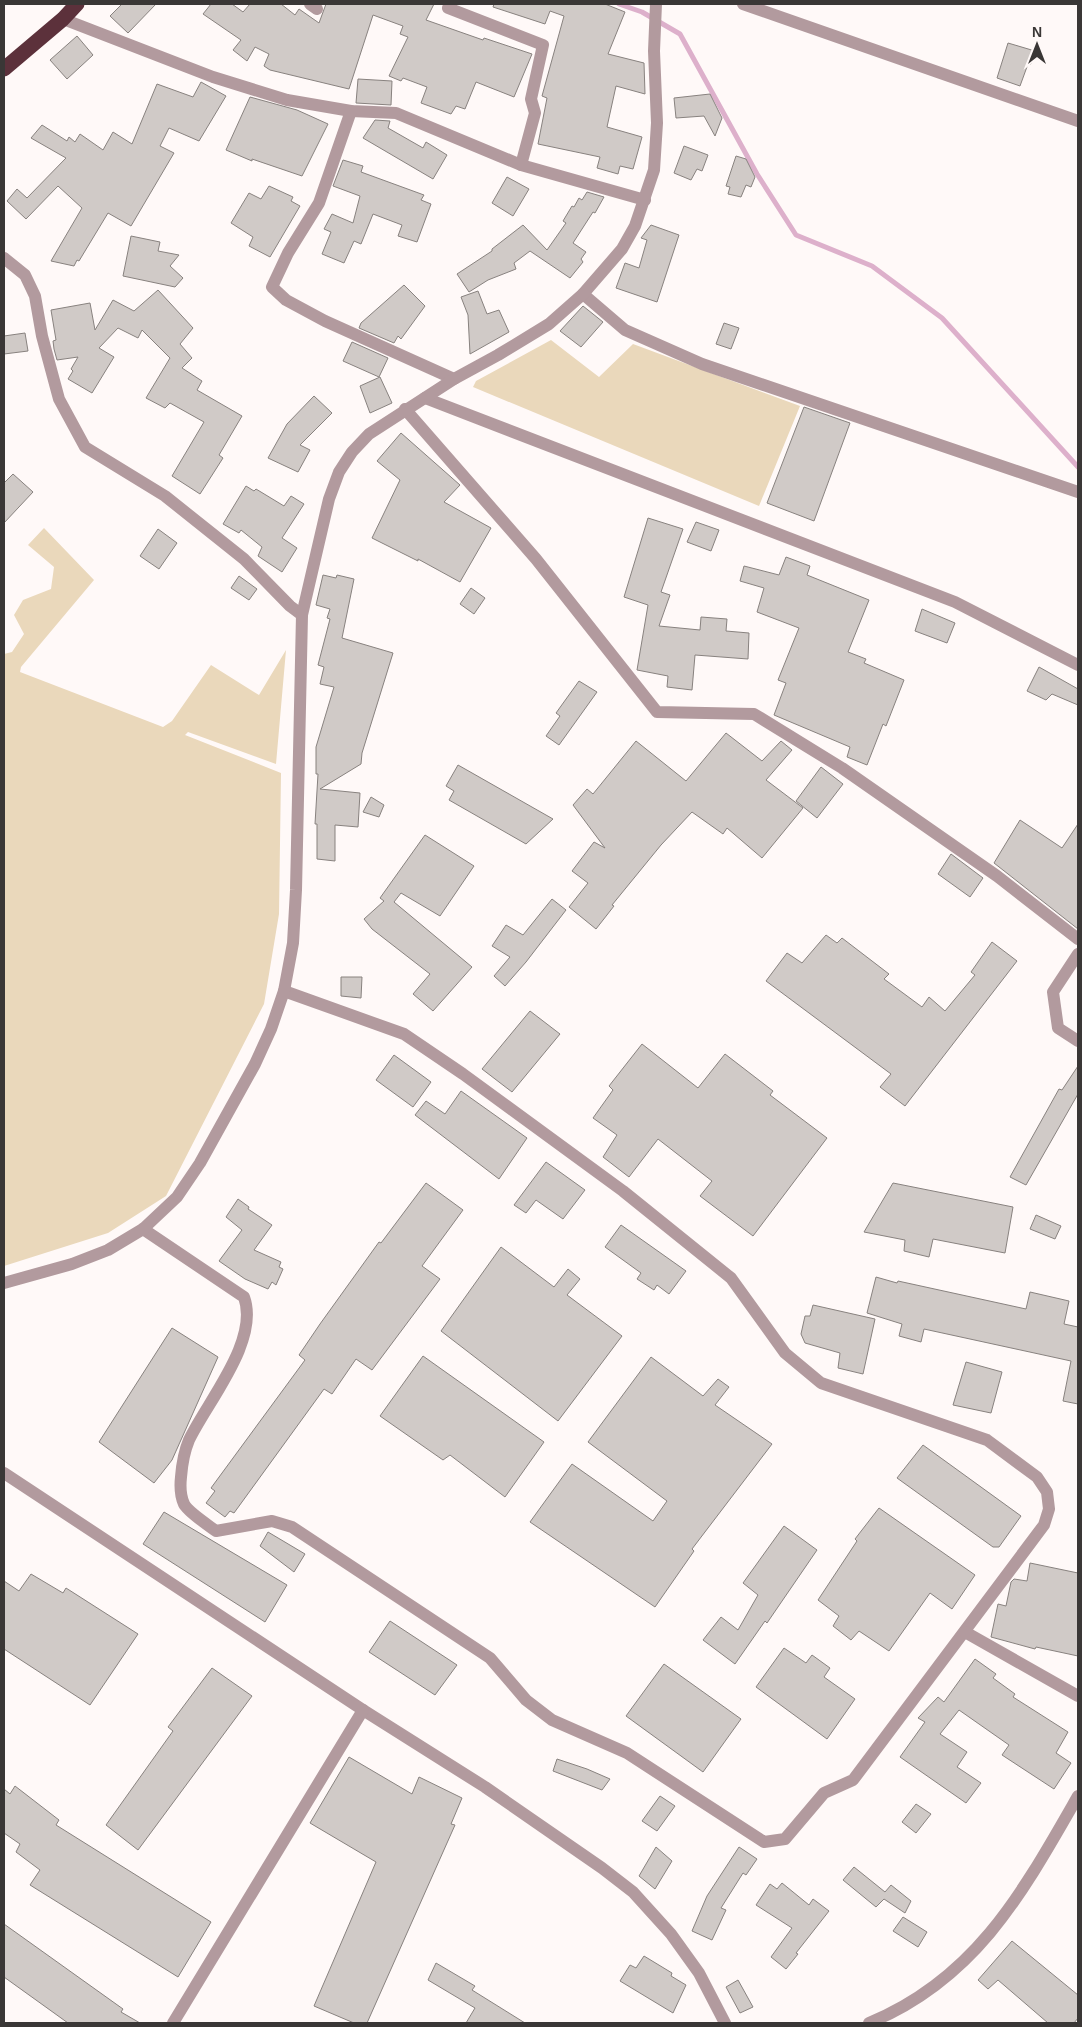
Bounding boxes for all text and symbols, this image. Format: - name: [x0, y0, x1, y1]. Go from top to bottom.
- north arrow: [1012, 20, 1062, 70]
- text: N: [1032, 24, 1042, 40]

